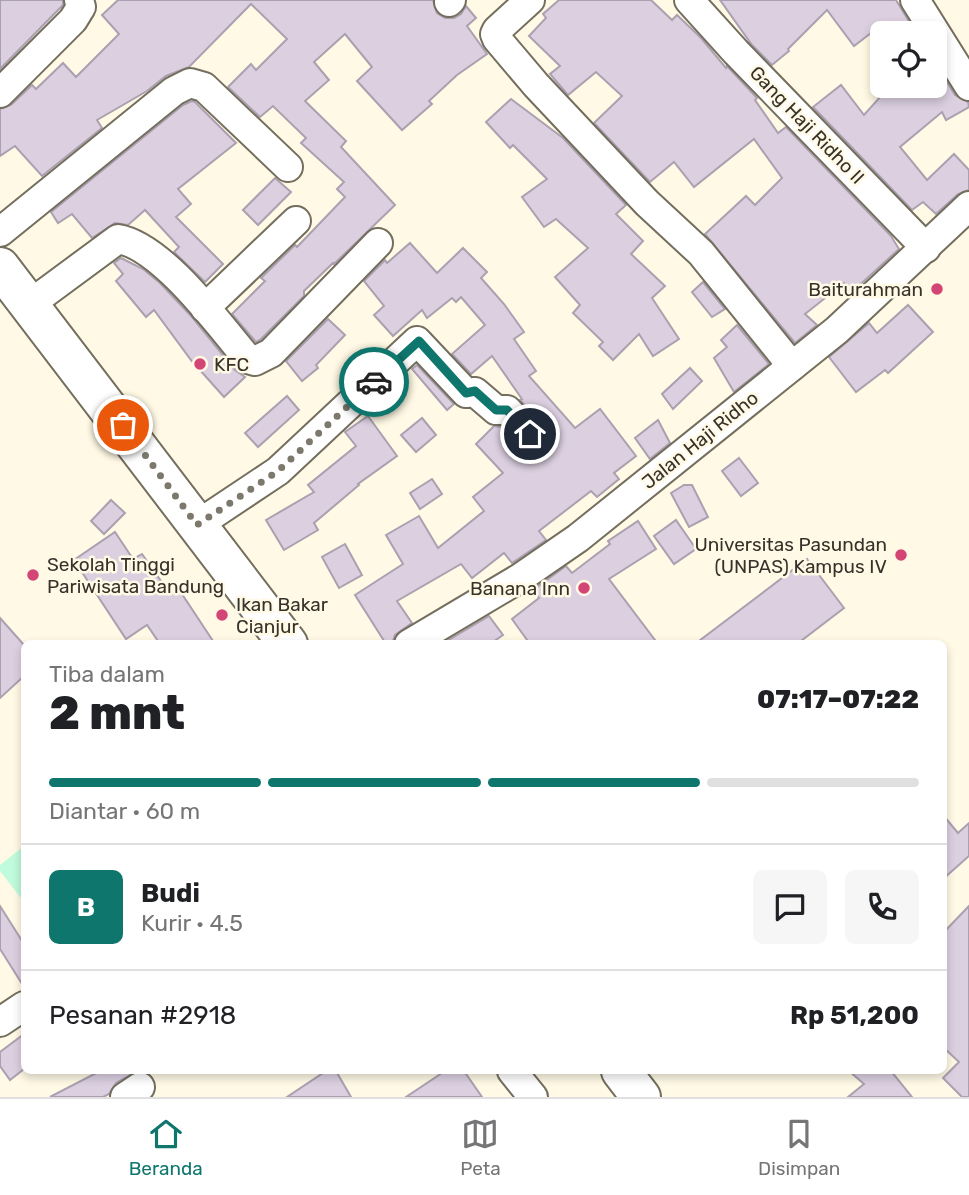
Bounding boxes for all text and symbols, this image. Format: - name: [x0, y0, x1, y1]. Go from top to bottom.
- map controls: [870, 21, 947, 98]
- button: locate: [870, 21, 947, 98]
- street label: Gang Haji Ridho II: [745, 61, 869, 189]
- place label: Baiturahman: [808, 278, 923, 301]
- marker: Baiturahman: [929, 281, 945, 297]
- courier: [339, 347, 409, 417]
- place label: KFC: [214, 353, 249, 376]
- marker: KFC: [192, 356, 208, 372]
- icon: car: [355, 363, 393, 401]
- street label: Jalan Haji Ridho: [637, 386, 763, 494]
- pin: [93, 395, 153, 455]
- pin: [500, 404, 560, 464]
- icon: bag: [104, 406, 142, 444]
- icon: home: [511, 415, 549, 453]
- place label: Universitas Pasundan (UNPAS) Kampus IV: [695, 533, 887, 578]
- marker: Universitas Pasundan (UNPAS) Kampus IV: [893, 547, 909, 563]
- place label: Sekolah Tinggi Pariwisata Bandung: [47, 553, 224, 598]
- marker: Sekolah Tinggi Pariwisata Bandung: [25, 567, 41, 583]
- place label: Banana Inn: [470, 577, 570, 600]
- marker: Banana Inn: [576, 580, 592, 596]
- place label: Ikan Bakar Cianjur: [236, 593, 329, 638]
- marker: Ikan Bakar Cianjur: [214, 607, 230, 623]
- text: Tiba dalam: [49, 660, 165, 688]
- text: 07:17–07:22: [757, 684, 919, 715]
- text: 2 mnt: [49, 686, 185, 741]
- text: Diantar · 60 m: [49, 797, 200, 825]
- button: chat: [753, 870, 827, 944]
- button: phone: [845, 870, 919, 944]
- text: Budi: [141, 878, 200, 909]
- text: B: [77, 892, 95, 923]
- text: Kurir · 4.5: [141, 909, 243, 937]
- text: Pesanan #2918: [49, 1000, 236, 1031]
- text: Rp 51,200: [790, 1000, 919, 1031]
- tab: Beranda: [129, 1115, 203, 1180]
- tab: Peta: [460, 1115, 501, 1180]
- tab: Disimpan: [758, 1115, 840, 1180]

